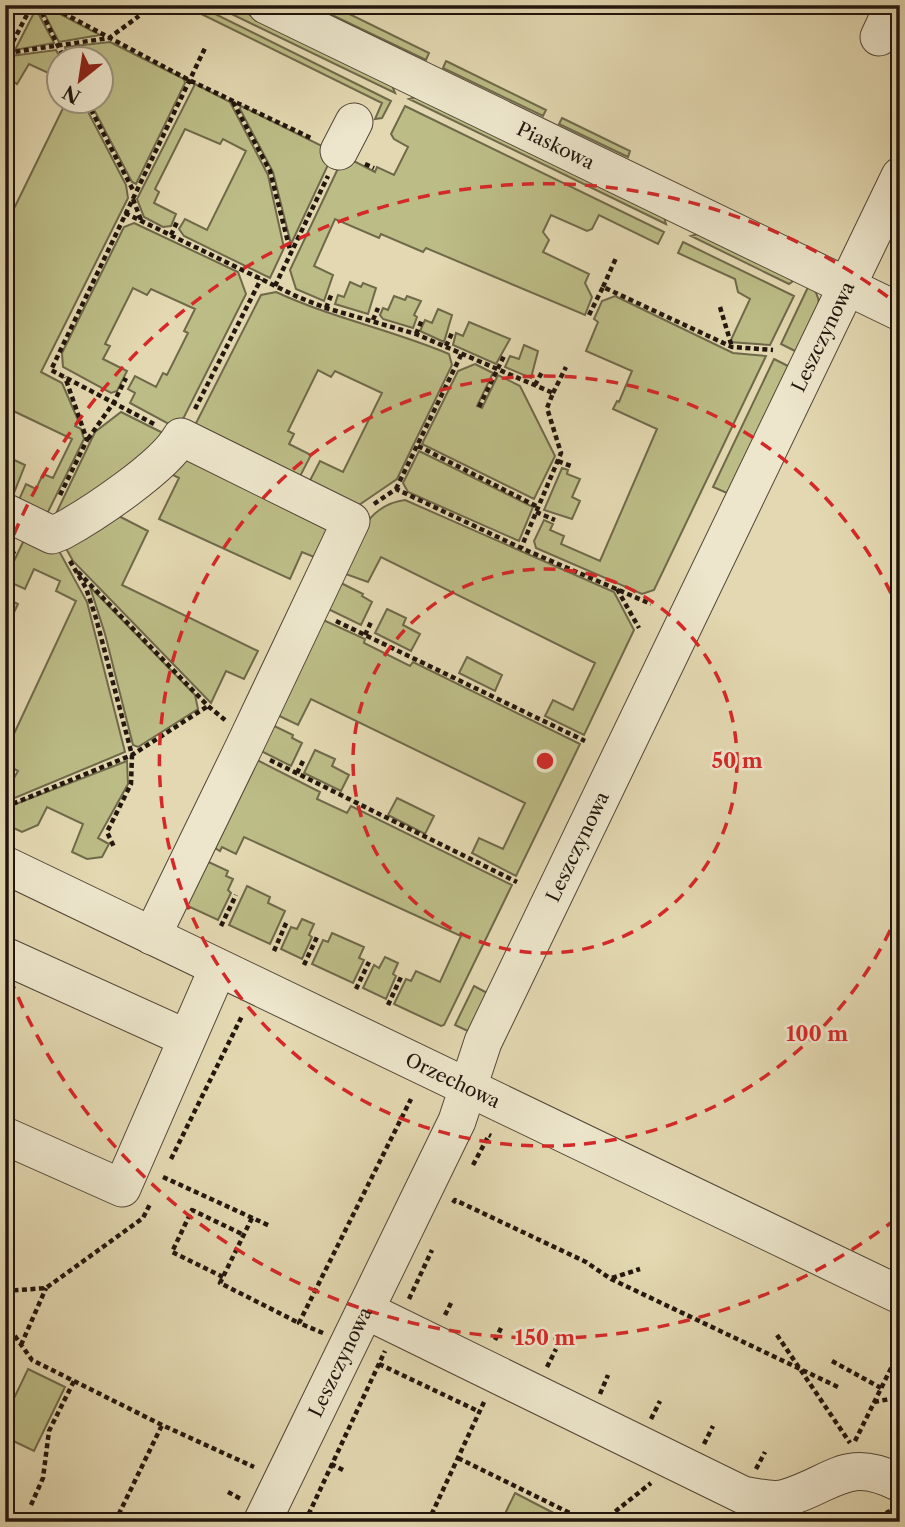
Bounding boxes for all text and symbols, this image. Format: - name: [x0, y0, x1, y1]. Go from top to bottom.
- north arrow: [46, 46, 116, 116]
- text: N: [59, 80, 85, 108]
- street label: Piaskowa: [513, 117, 598, 174]
- street label: Leszczynowa: [787, 278, 859, 396]
- text: 50 m: [711, 748, 763, 773]
- centre of rings: [533, 749, 557, 773]
- street label: Leszczynowa: [541, 788, 614, 906]
- text: 100 m: [786, 1021, 848, 1046]
- street label: Orzechowa: [402, 1048, 504, 1113]
- street label: Leszczynowa: [304, 1303, 377, 1421]
- text: 150 m: [515, 1325, 575, 1350]

